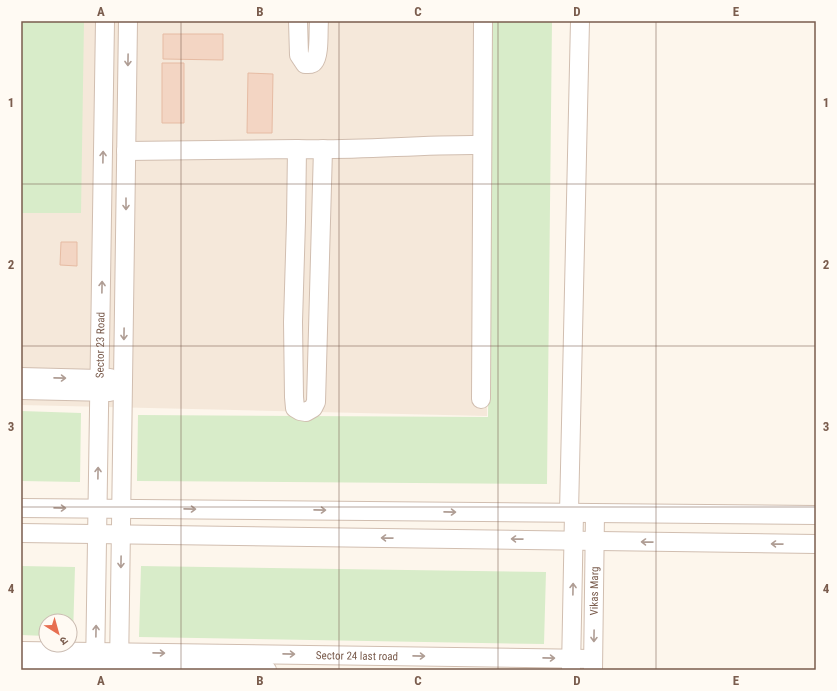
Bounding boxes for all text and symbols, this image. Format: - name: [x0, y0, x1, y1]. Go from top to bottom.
- text: A: [97, 4, 105, 19]
- text: B: [256, 4, 264, 19]
- text: C: [414, 4, 422, 19]
- text: D: [573, 4, 581, 19]
- text: E: [733, 4, 740, 19]
- one-way arrow: [124, 53, 132, 66]
- text: 1: [8, 95, 14, 110]
- text: 1: [823, 95, 829, 110]
- one-way arrow: [99, 151, 107, 164]
- one-way arrow: [122, 197, 130, 210]
- text: 2: [8, 257, 15, 272]
- text: 2: [823, 257, 830, 272]
- one-way arrow: [98, 281, 105, 294]
- street label: Sector 23 Road: [93, 312, 108, 378]
- one-way arrow: [120, 327, 128, 340]
- one-way arrow: [53, 374, 66, 382]
- text: 3: [8, 419, 14, 434]
- text: 3: [823, 419, 829, 434]
- one-way arrow: [94, 467, 102, 480]
- one-way arrow: [53, 504, 66, 512]
- one-way arrow: [183, 505, 196, 513]
- one-way arrow: [313, 506, 326, 514]
- one-way arrow: [443, 508, 456, 516]
- one-way arrow: [381, 534, 394, 542]
- one-way arrow: [511, 536, 524, 543]
- one-way arrow: [641, 538, 654, 546]
- one-way arrow: [771, 540, 784, 547]
- one-way arrow: [117, 555, 125, 568]
- street label: Vikas Marg: [588, 567, 601, 615]
- text: 4: [8, 581, 15, 596]
- text: 4: [823, 581, 830, 596]
- one-way arrow: [569, 583, 577, 596]
- north arrow: [38, 613, 78, 653]
- one-way arrow: [92, 625, 100, 638]
- one-way arrow: [590, 629, 598, 642]
- text: उ: [57, 633, 70, 648]
- one-way arrow: [152, 649, 165, 657]
- street label: Sector 24 last road: [316, 649, 398, 663]
- one-way arrow: [282, 651, 295, 658]
- one-way arrow: [412, 652, 425, 660]
- one-way arrow: [542, 654, 555, 662]
- text: A: [97, 673, 105, 688]
- text: B: [256, 673, 264, 688]
- text: C: [414, 673, 422, 688]
- text: D: [573, 673, 581, 688]
- text: E: [733, 673, 740, 688]

